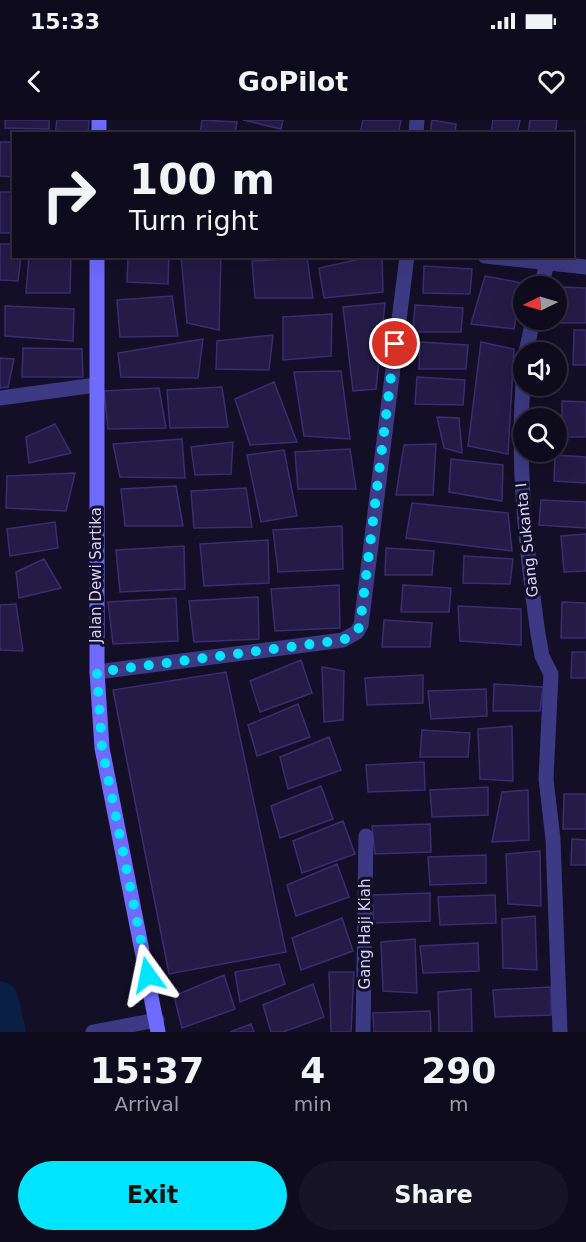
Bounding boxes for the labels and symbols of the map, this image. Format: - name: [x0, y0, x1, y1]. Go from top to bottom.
- north arrow: [513, 276, 567, 330]
- pin: [369, 318, 420, 369]
- street label: Gang Sukanta I: [512, 482, 542, 598]
- street label: Jalan Dewi Sartika: [87, 507, 105, 644]
- street label: Gang Haji Kiah: [356, 879, 374, 989]
- position arrow: [116, 943, 180, 1007]

